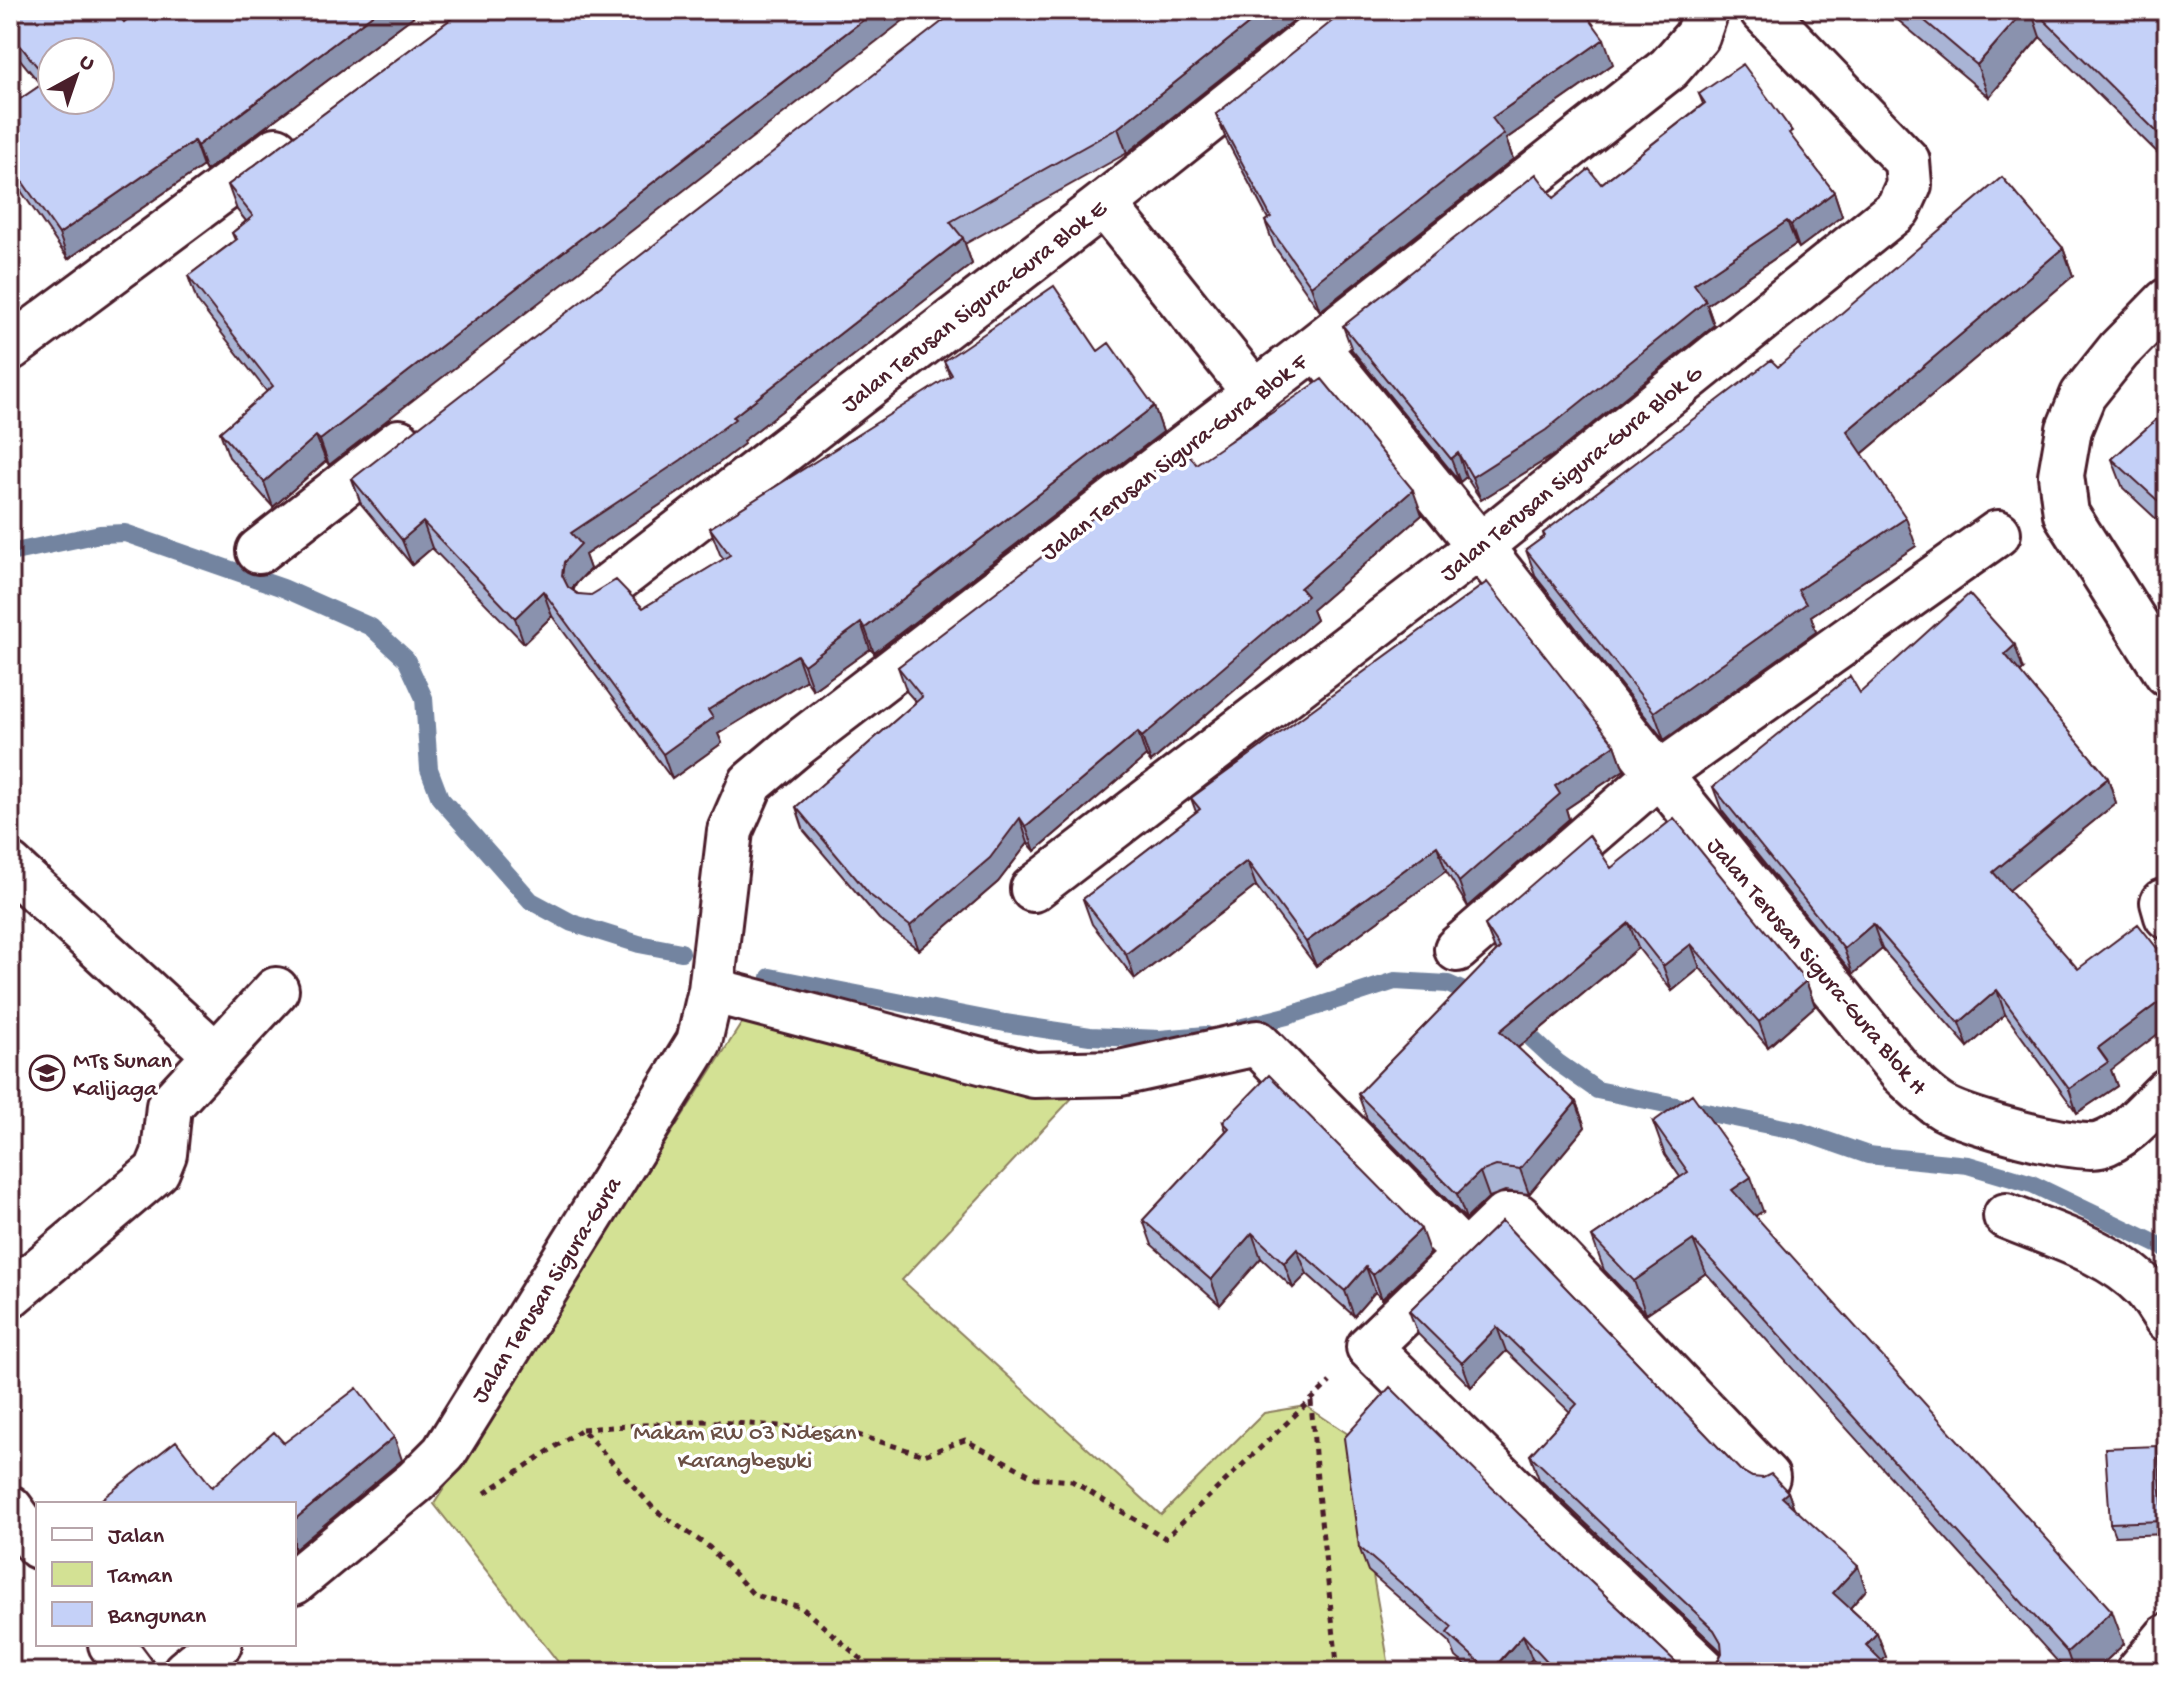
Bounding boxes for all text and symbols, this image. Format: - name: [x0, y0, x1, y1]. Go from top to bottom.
- north arrow: [36, 36, 116, 116]
- text: U: [73, 50, 100, 78]
- street label: Jalan Terusan Sigura-Gura Blok E: [837, 195, 1114, 420]
- street label: Jalan Terusan Sigura-Gura Blok F: [1036, 348, 1315, 568]
- street label: Jalan Terusan Sigura-Gura Blok G: [1435, 360, 1710, 589]
- street label: Jalan Terusan Sigura-Gura Blok H: [1699, 833, 1932, 1102]
- place label: MTs Sunan Kalijaga: [73, 1048, 173, 1105]
- school or university icon: MTs Sunan Kalijaga: [28, 1054, 66, 1092]
- street label: Jalan Terusan Sigura-Gura: [466, 1172, 630, 1409]
- park label: Makam RW 03 Ndesan Karangbesuki: [634, 1420, 857, 1477]
- legend: [36, 1502, 296, 1646]
- text: Jalan: [108, 1523, 165, 1552]
- text: Taman: [106, 1563, 173, 1592]
- text: Bangunan: [107, 1603, 207, 1632]

